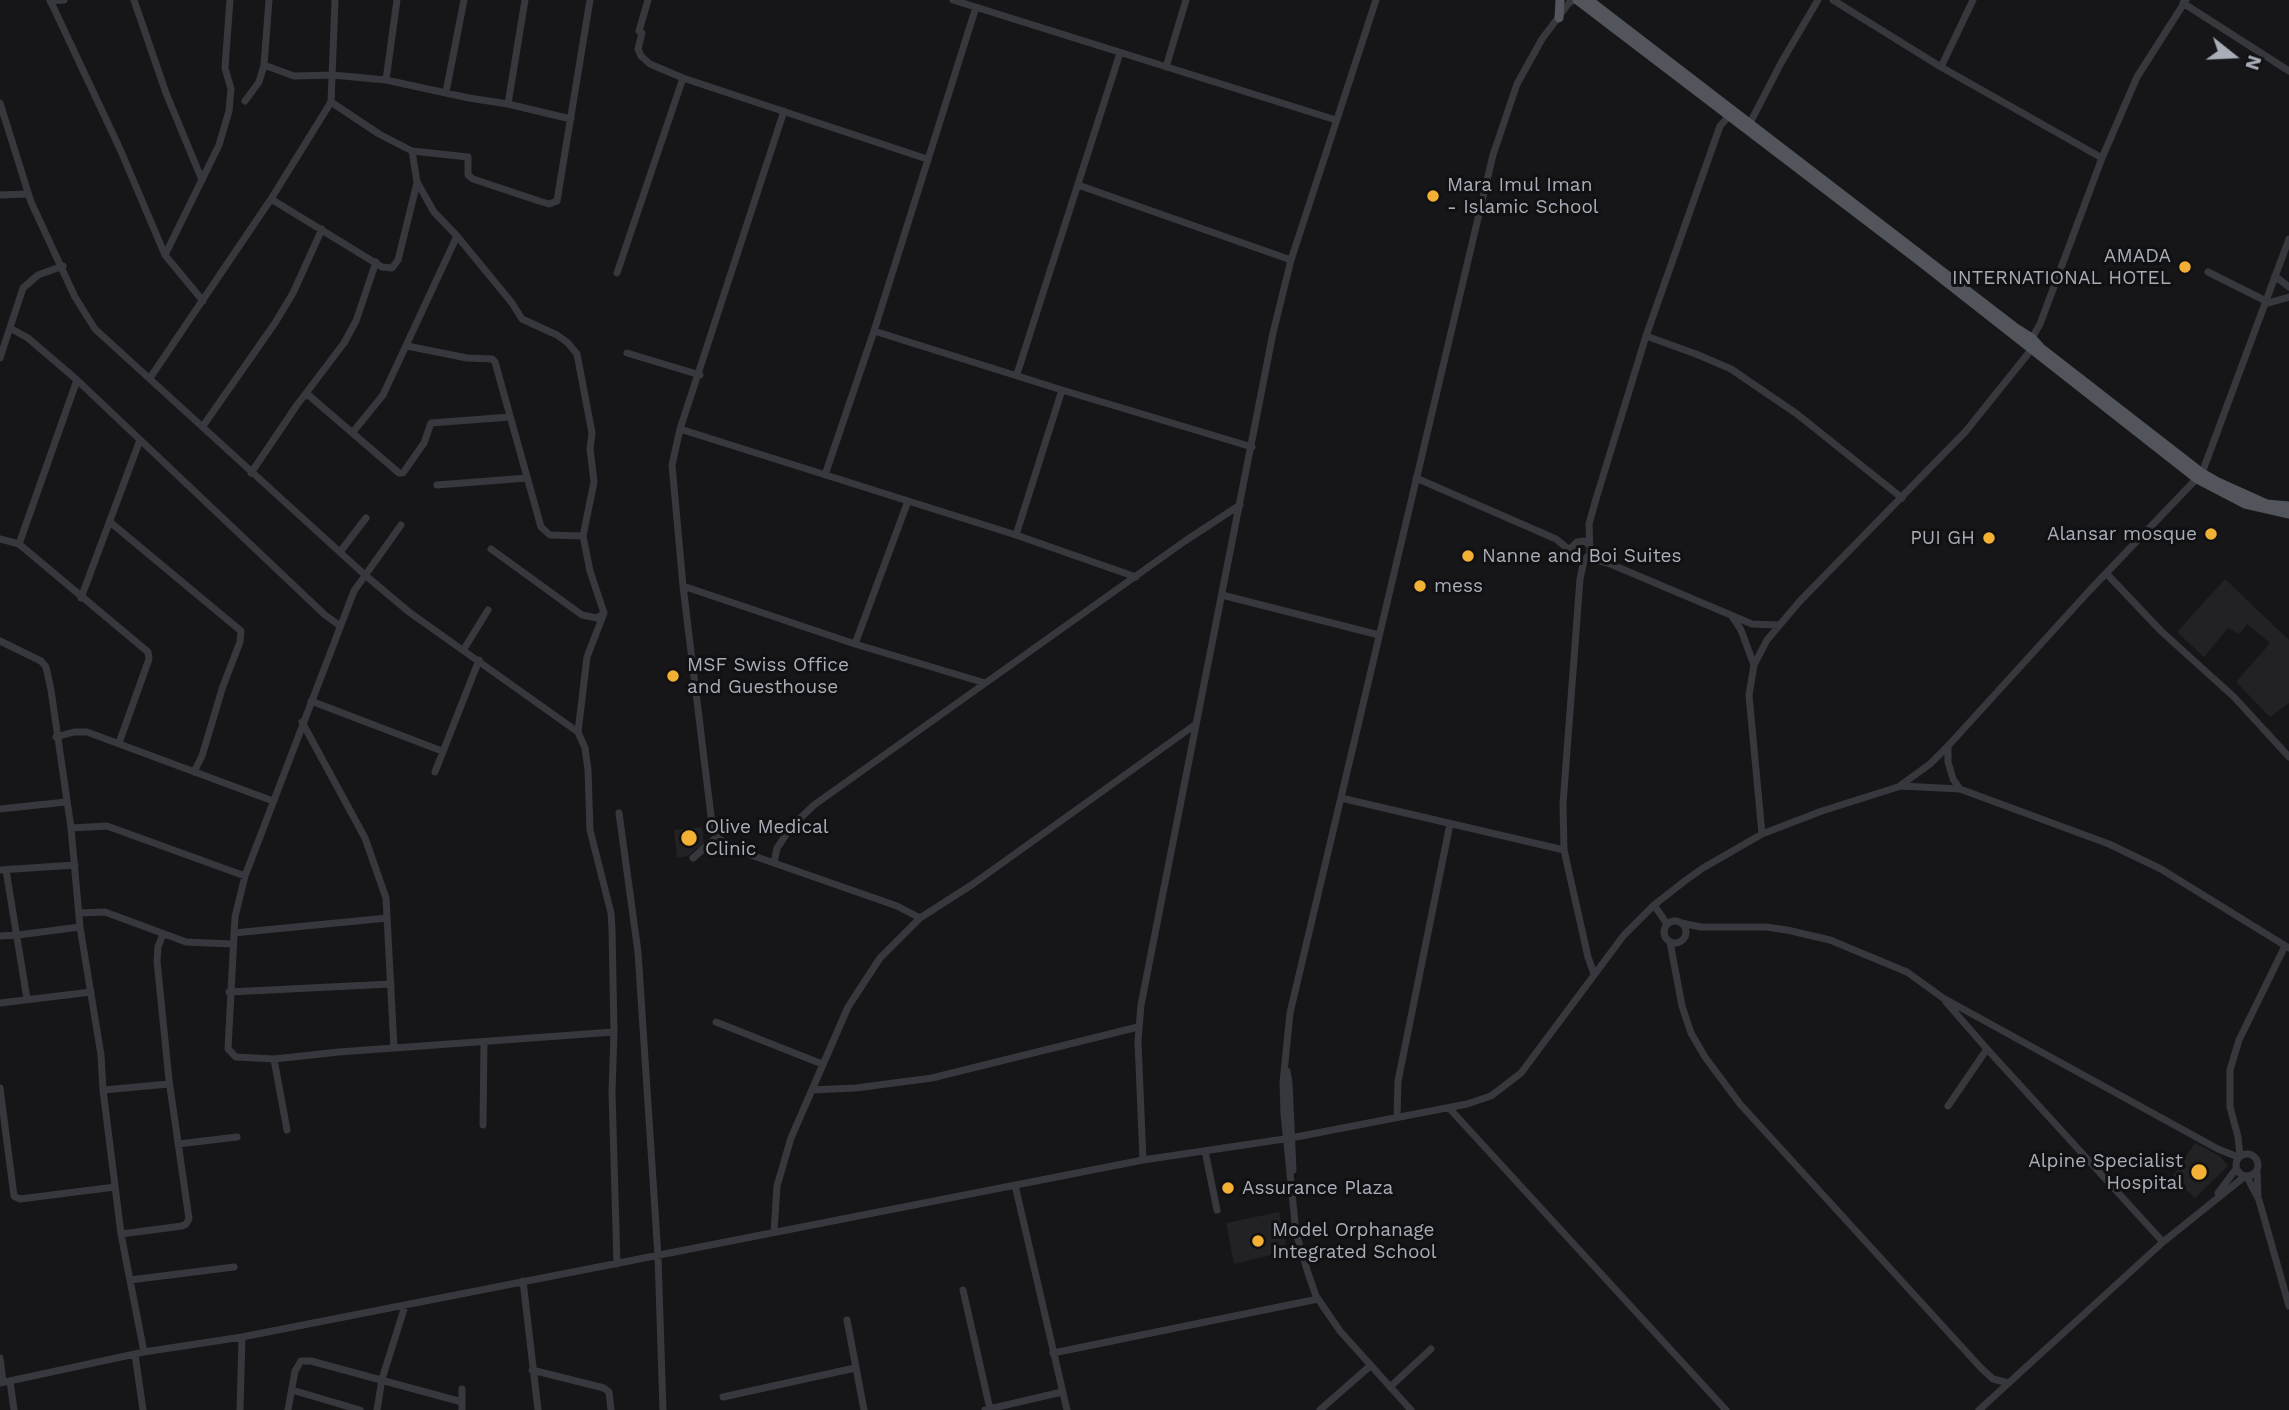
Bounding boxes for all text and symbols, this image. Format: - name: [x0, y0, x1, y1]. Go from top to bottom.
- north arrow: [2198, 21, 2268, 91]
- text: N: [2240, 52, 2267, 73]
- place label: Mara Imul Iman - Islamic School: [1447, 174, 1599, 218]
- marker: Mara Imul Iman - Islamic School: [1425, 188, 1441, 204]
- place label: AMADA INTERNATIONAL HOTEL: [1952, 245, 2171, 289]
- marker: AMADA INTERNATIONAL HOTEL: [2177, 259, 2193, 275]
- place label: Alansar mosque: [2047, 523, 2197, 545]
- marker: Alansar mosque: [2203, 526, 2219, 542]
- place label: PUI GH: [1910, 527, 1975, 549]
- marker: PUI GH: [1981, 530, 1997, 546]
- place label: Nanne and Boi Suites: [1482, 545, 1682, 567]
- marker: Nanne and Boi Suites: [1460, 548, 1476, 564]
- place label: mess: [1434, 575, 1483, 597]
- marker: mess: [1412, 578, 1428, 594]
- place label: MSF Swiss Office and Guesthouse: [687, 654, 849, 698]
- marker: MSF Swiss Office and Guesthouse: [665, 668, 681, 684]
- place label: Olive Medical Clinic: [705, 816, 829, 860]
- marker: Olive Medical Clinic: [679, 828, 699, 848]
- place label: Alpine Specialist Hospital: [2028, 1150, 2183, 1194]
- marker: Alpine Specialist Hospital: [2189, 1162, 2209, 1182]
- place label: Assurance Plaza: [1242, 1177, 1393, 1199]
- marker: Assurance Plaza: [1220, 1180, 1236, 1196]
- place label: Model Orphanage Integrated School: [1272, 1219, 1437, 1263]
- marker: Model Orphanage Integrated School: [1250, 1233, 1266, 1249]

